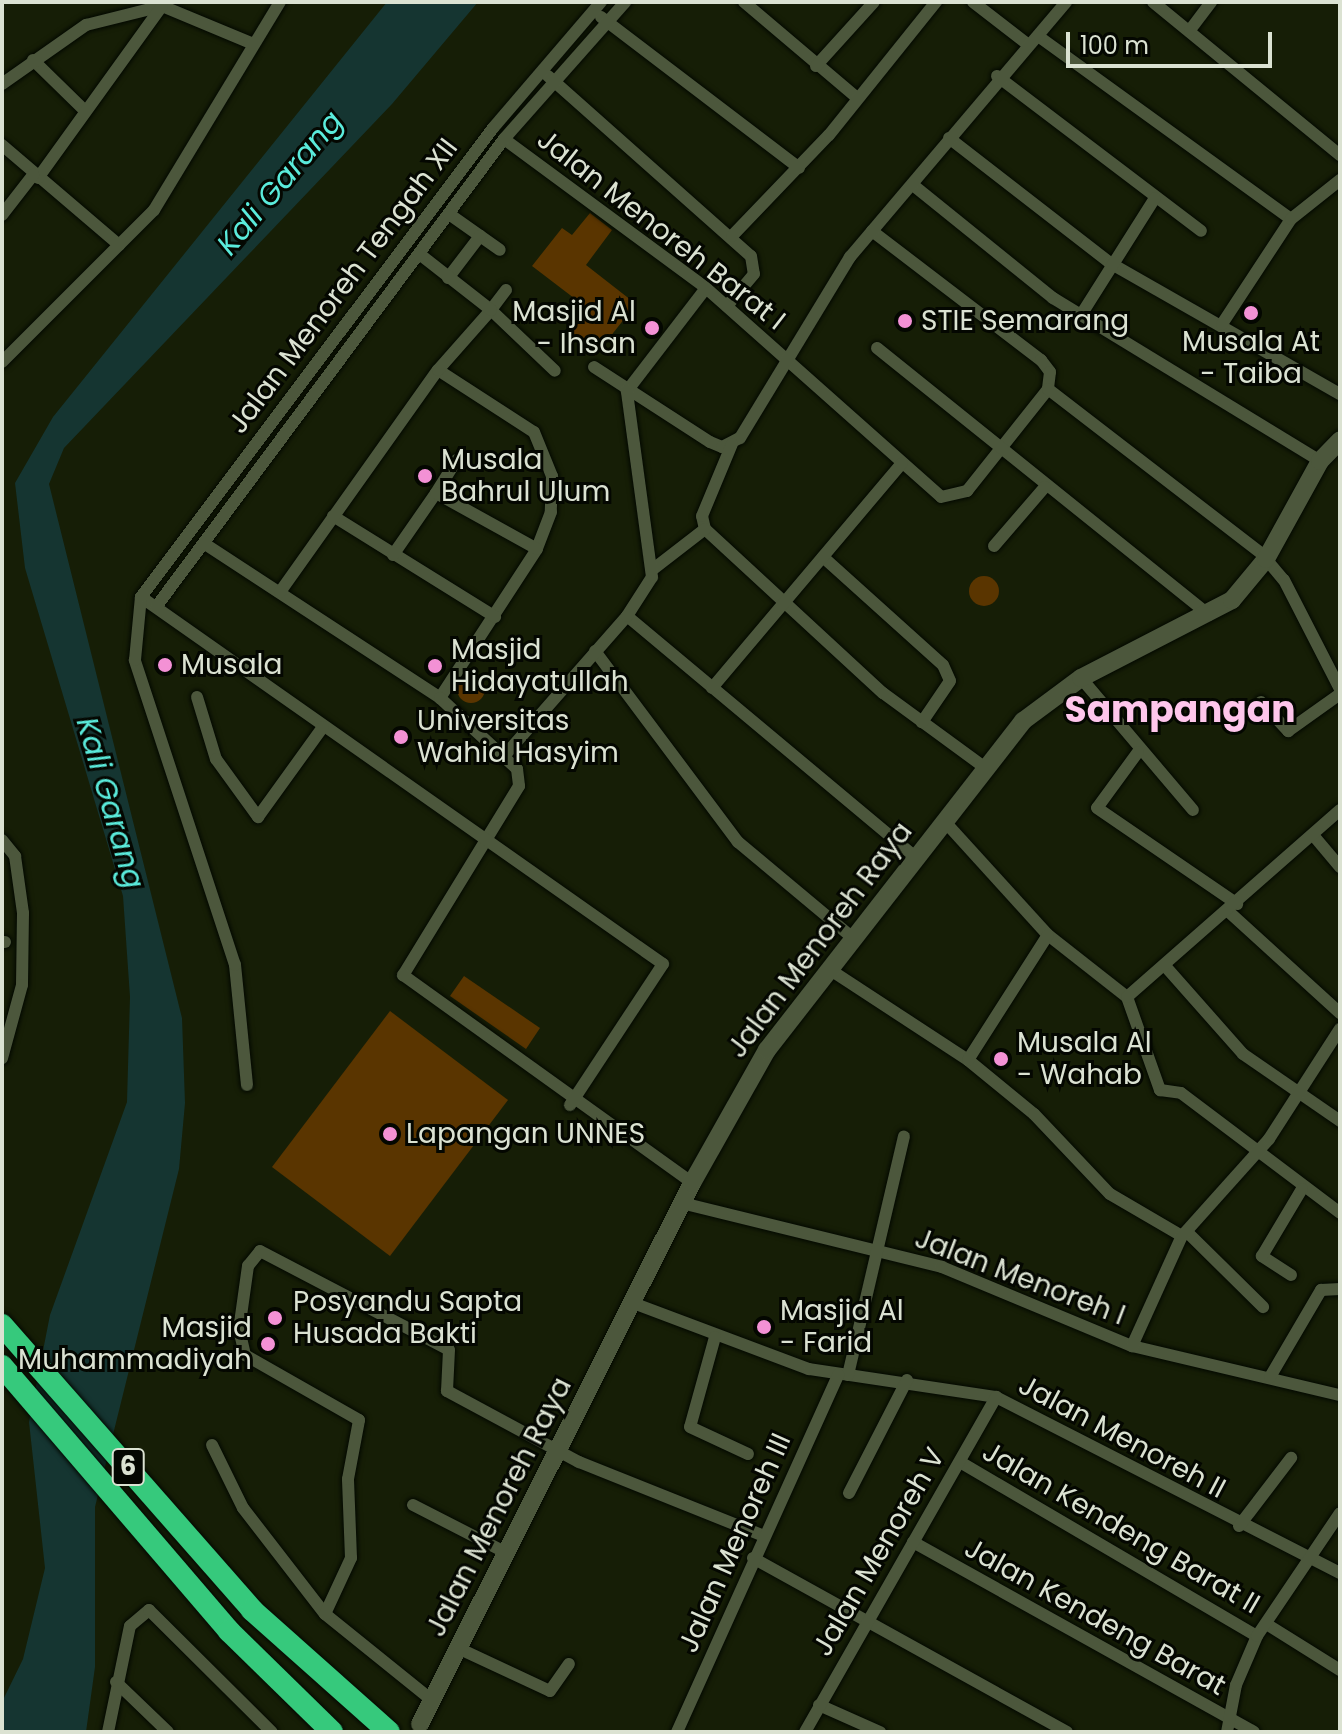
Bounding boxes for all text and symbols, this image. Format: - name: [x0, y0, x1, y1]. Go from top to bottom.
- scale bar: [1070, 16, 1276, 66]
- text: 100 m: [1080, 29, 1149, 62]
- water label: Kali Garang: [209, 104, 351, 262]
- street label: Jalan Menoreh Barat I: [530, 123, 792, 337]
- street label: Jalan Menoreh Tengah XII: [221, 132, 465, 440]
- place label: Masjid Al - Ihsan: [512, 295, 636, 361]
- place label: STIE Semarang: [921, 304, 1129, 338]
- marker: Musala At - Taiba: [1242, 304, 1260, 322]
- marker: STIE Semarang: [896, 312, 914, 330]
- marker: Masjid Al - Ihsan: [643, 319, 661, 337]
- place label: Musala At - Taiba: [1182, 325, 1320, 391]
- place label: Musala Bahrul Ulum: [441, 443, 610, 509]
- marker: Musala Bahrul Ulum: [416, 467, 434, 485]
- place label: Masjid Hidayatullah: [451, 633, 629, 699]
- place label: Musala: [181, 648, 282, 682]
- marker: Musala: [156, 656, 174, 674]
- marker: Masjid Hidayatullah: [426, 657, 444, 675]
- district label: Sampangan: [1064, 688, 1296, 732]
- place label: Universitas Wahid Hasyim: [417, 704, 619, 770]
- water label: Kali Garang: [68, 713, 152, 893]
- marker: Universitas Wahid Hasyim: [392, 728, 410, 746]
- street label: Jalan Menoreh Raya: [720, 816, 920, 1064]
- place label: Musala Al - Wahab: [1017, 1026, 1152, 1092]
- marker: Musala Al - Wahab: [992, 1050, 1010, 1068]
- place label: Lapangan UNNES: [406, 1117, 645, 1151]
- marker: Lapangan UNNES: [381, 1125, 399, 1143]
- street label: Jalan Menoreh I: [910, 1221, 1130, 1333]
- place label: Posyandu Sapta Husada Bakti: [293, 1285, 522, 1351]
- place label: Masjid Al - Farid: [780, 1294, 904, 1360]
- marker: Posyandu Sapta Husada Bakti: [264, 1307, 286, 1329]
- place label: Masjid Muhammadiyah: [18, 1311, 252, 1377]
- marker: Masjid Al - Farid: [755, 1318, 773, 1336]
- marker: Masjid Muhammadiyah: [259, 1335, 277, 1353]
- street label: Jalan Menoreh II: [1013, 1368, 1231, 1506]
- street label: Jalan Menoreh Raya: [419, 1372, 579, 1642]
- street label: Jalan Menoreh III: [672, 1428, 798, 1658]
- street label: Jalan Kendeng Barat II: [976, 1435, 1266, 1621]
- street label: Jalan Menoreh V: [806, 1442, 952, 1662]
- road number: 6: [110, 1445, 146, 1489]
- street label: Jalan Kendeng Barat: [959, 1531, 1231, 1703]

